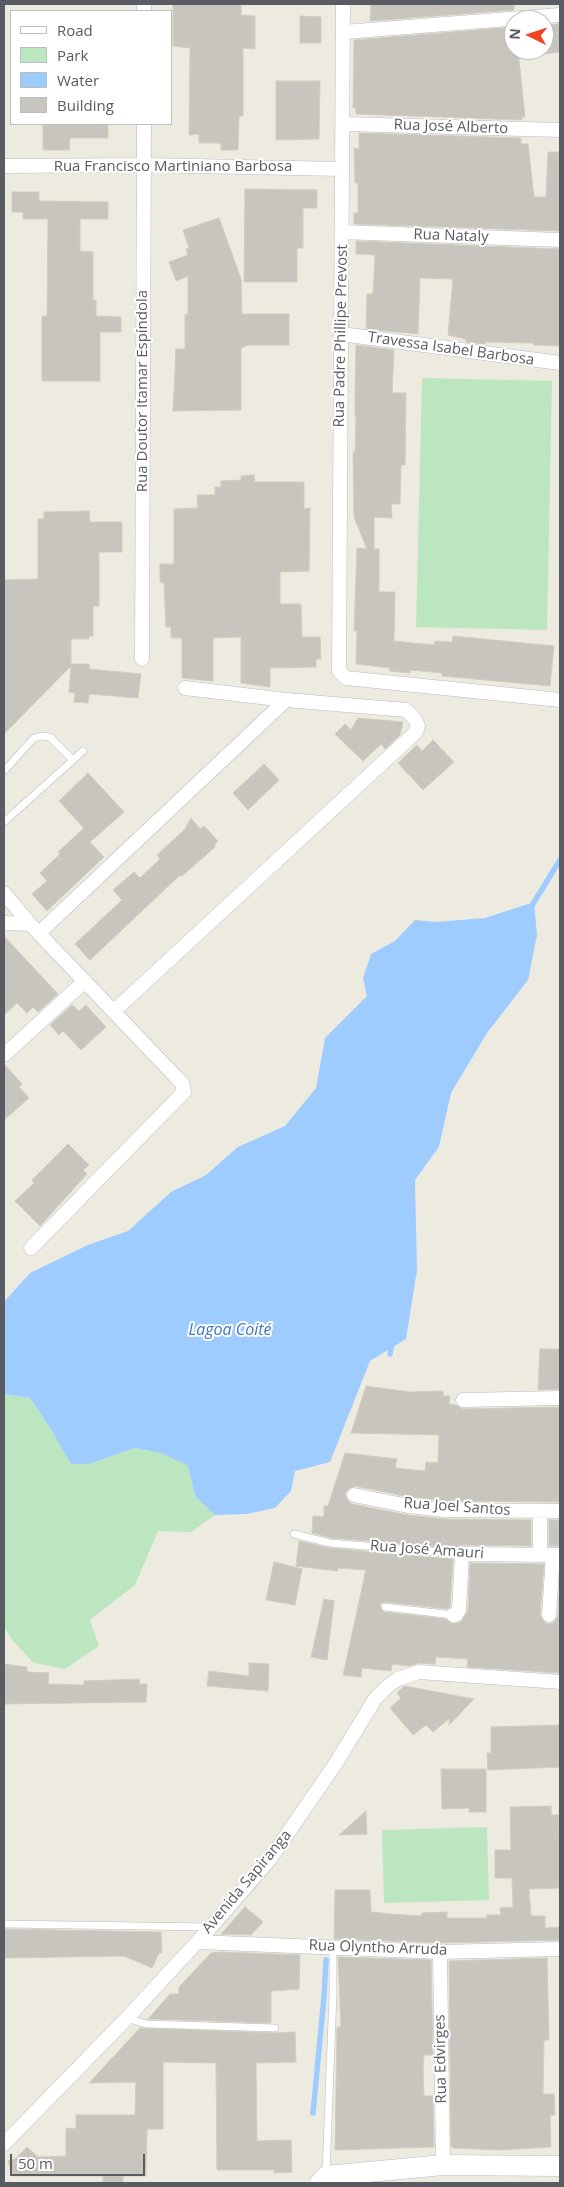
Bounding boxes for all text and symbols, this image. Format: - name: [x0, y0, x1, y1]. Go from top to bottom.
- legend: [10, 10, 172, 125]
- north arrow: [504, 10, 554, 60]
- text: Road: [57, 20, 93, 40]
- text: N: [505, 28, 524, 40]
- text: Park: [57, 45, 88, 65]
- text: Water: [57, 70, 99, 90]
- text: Building: [57, 95, 114, 115]
- street label: Rua José Alberto: [393, 116, 509, 138]
- street label: Rua Francisco Martiniano Barbosa: [54, 158, 292, 176]
- street label: Rua Nataly: [413, 226, 489, 246]
- street label: Rua Padre Phillipe Prevost: [330, 244, 352, 428]
- street label: Rua Doutor Itamar Espíndola: [134, 290, 152, 492]
- street label: Travessa Isabel Barbosa: [367, 328, 535, 370]
- water label: Lagoa Coité: [189, 1320, 271, 1340]
- street label: Rua Joel Santos: [403, 1494, 511, 1520]
- street label: Rua José Amauri: [369, 1537, 485, 1563]
- street label: Avenida Sapiranga: [198, 1827, 296, 1937]
- street label: Rua Olyntho Arruda: [308, 1937, 448, 1959]
- street label: Rua Edvirges: [431, 2014, 451, 2104]
- scale bar: [12, 2144, 148, 2176]
- text: 50 m: [18, 2153, 53, 2173]

